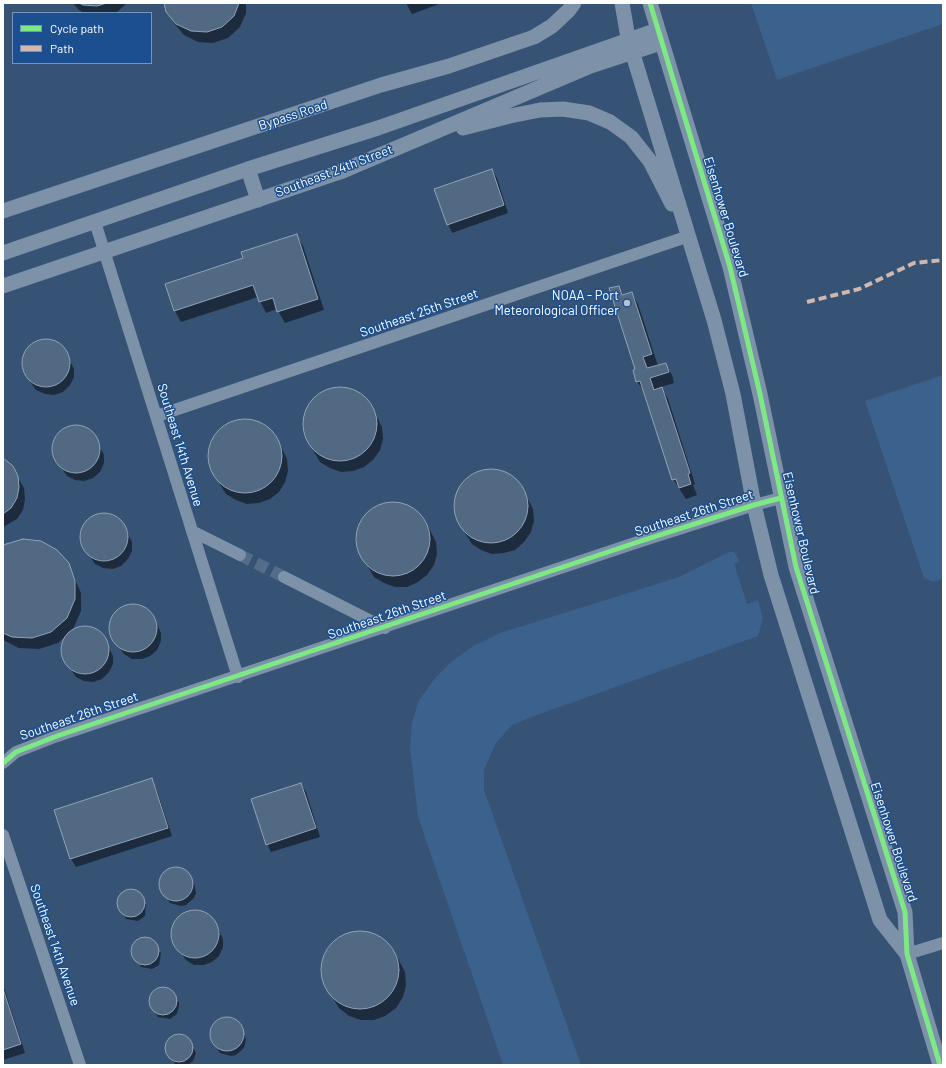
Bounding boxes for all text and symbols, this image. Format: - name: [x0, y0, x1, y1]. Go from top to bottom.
- legend: [12, 12, 152, 64]
- text: Cycle path: [50, 21, 104, 35]
- text: Path: [50, 41, 74, 55]
- street label: Bypass Road: [257, 97, 329, 133]
- street label: Southeast 24th Street: [273, 141, 395, 201]
- street label: Eisenhower Boulevard: [700, 155, 752, 279]
- street label: Southeast 25th Street: [358, 285, 480, 341]
- place label: NOAA - Port Meteorological Officer: [495, 288, 619, 319]
- marker: NOAA - Port Meteorological Officer: [622, 298, 632, 308]
- street label: Southeast 14th Avenue: [154, 382, 206, 508]
- street label: Eisenhower Boulevard: [779, 470, 823, 596]
- street label: Southeast 26th Street: [633, 486, 755, 540]
- street label: Southeast 26th Street: [326, 587, 448, 643]
- street label: Southeast 26th Street: [18, 688, 140, 744]
- street label: Eisenhower Boulevard: [867, 780, 921, 904]
- street label: Southeast 14th Avenue: [27, 882, 83, 1008]

